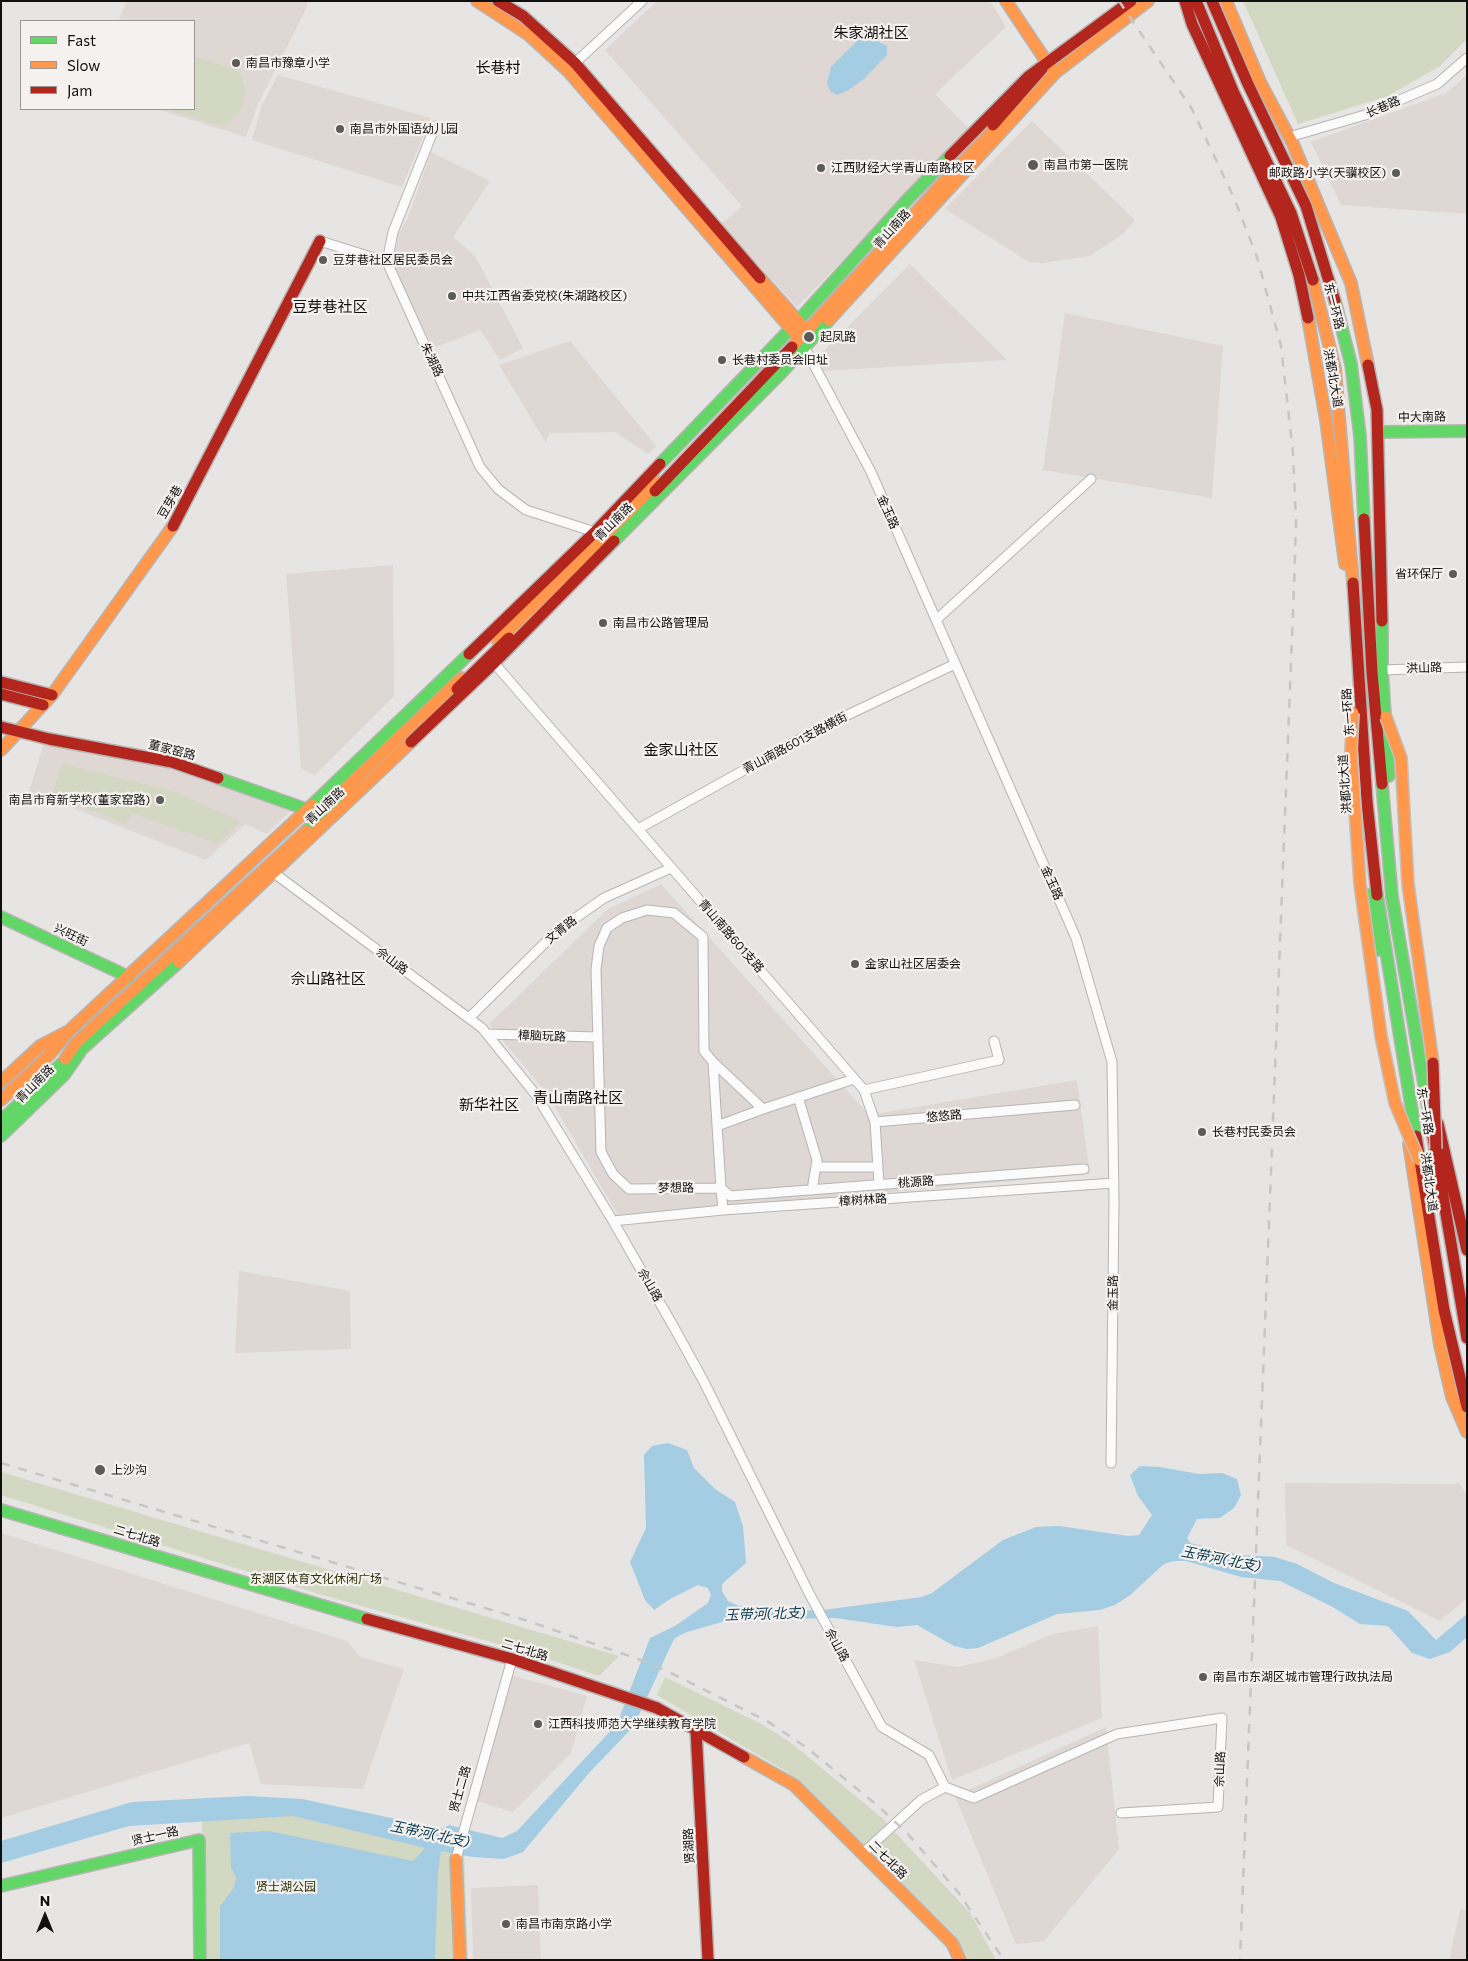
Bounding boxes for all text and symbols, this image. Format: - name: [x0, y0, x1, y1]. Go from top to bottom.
- legend: [20, 20, 195, 110]
- district label: 朱家湖社区: [834, 24, 908, 42]
- text: Fast: [67, 31, 96, 49]
- text: Slow: [67, 56, 100, 74]
- place label: 南昌市豫章小学: [246, 56, 330, 70]
- marker: 南昌市豫章小学: [230, 57, 242, 69]
- district label: 长巷村: [476, 59, 520, 77]
- text: Jam: [67, 81, 92, 99]
- street label: 长巷路: [1364, 93, 1402, 121]
- place label: 南昌市外国语幼儿园: [350, 122, 458, 136]
- marker: 南昌市外国语幼儿园: [334, 123, 346, 135]
- marker: 南昌市第一医院: [1026, 158, 1040, 172]
- place label: 南昌市第一医院: [1044, 158, 1128, 172]
- place label: 江西财经大学青山南路校区: [831, 161, 975, 175]
- marker: 江西财经大学青山南路校区: [815, 162, 827, 174]
- place label: 邮政路小学(天骥校区): [1269, 166, 1386, 180]
- marker: 邮政路小学(天骥校区): [1390, 167, 1402, 179]
- street label: 青山南路: [871, 206, 913, 252]
- place label: 豆芽巷社区居民委员会: [333, 253, 453, 267]
- marker: 豆芽巷社区居民委员会: [317, 254, 329, 266]
- street label: 东一环路: [1321, 281, 1347, 331]
- place label: 中共江西省委党校(朱湖路校区): [462, 289, 627, 303]
- marker: 中共江西省委党校(朱湖路校区): [446, 290, 458, 302]
- district label: 豆芽巷社区: [293, 298, 367, 316]
- marker: 起凤路: [802, 330, 816, 344]
- place label: 起凤路: [820, 330, 856, 344]
- street label: 朱湖路: [418, 341, 446, 379]
- street label: 洪都北大道: [1321, 347, 1345, 409]
- place label: 长巷村委员会旧址: [732, 353, 828, 367]
- marker: 长巷村委员会旧址: [716, 354, 728, 366]
- street label: 中大南路: [1398, 409, 1446, 425]
- street label: 豆芽巷: [155, 483, 185, 521]
- street label: 金玉路: [874, 493, 902, 531]
- street label: 青山南路: [592, 500, 636, 544]
- place label: 省环保厅: [1395, 567, 1443, 581]
- marker: 省环保厅: [1447, 568, 1459, 580]
- place label: 南昌市公路管理局: [613, 616, 709, 630]
- marker: 南昌市公路管理局: [597, 617, 609, 629]
- street label: 洪山路: [1406, 660, 1442, 676]
- street label: 东一环路: [1339, 688, 1357, 736]
- street label: 青山南路601支路横街: [740, 709, 850, 777]
- street label: 董家窑路: [147, 737, 197, 763]
- district label: 金家山社区: [644, 741, 718, 759]
- street label: 洪都北大道: [1336, 754, 1354, 814]
- street label: 青山南路: [303, 784, 347, 828]
- place label: 南昌市育新学校(董家窑路): [9, 793, 150, 807]
- marker: 南昌市育新学校(董家窑路): [154, 794, 166, 806]
- street label: 金玉路: [1038, 864, 1066, 902]
- street label: 青山南路601支路: [695, 896, 767, 976]
- street label: 文青路: [542, 913, 580, 947]
- street label: 兴旺街: [52, 921, 90, 949]
- street label: 佘山路: [373, 944, 411, 978]
- place label: 金家山社区居委会: [865, 957, 961, 971]
- marker: 金家山社区居委会: [849, 958, 861, 970]
- district label: 佘山路社区: [291, 970, 365, 988]
- street label: 樟脑玩路: [518, 1028, 566, 1044]
- street label: 青山南路: [13, 1062, 57, 1106]
- street label: 东一环路: [1414, 1086, 1436, 1136]
- district label: 青山南路社区: [533, 1089, 623, 1107]
- district label: 新华社区: [459, 1096, 519, 1114]
- street label: 悠悠路: [925, 1107, 963, 1125]
- place label: 长巷村民委员会: [1212, 1125, 1296, 1139]
- marker: 长巷村民委员会: [1196, 1126, 1208, 1138]
- street label: 洪都北大道: [1418, 1151, 1440, 1213]
- street label: 桃源路: [898, 1174, 934, 1190]
- street label: 梦想路: [658, 1180, 694, 1196]
- street label: 樟树林路: [839, 1191, 887, 1209]
- street label: 佘山路: [635, 1266, 665, 1304]
- street label: 金玉路: [1105, 1275, 1121, 1311]
- marker: 上沙沟: [93, 1463, 107, 1477]
- place label: 上沙沟: [111, 1463, 147, 1477]
- street label: 二七北路: [112, 1522, 162, 1550]
- water label: 玉带河(北支): [1180, 1543, 1262, 1575]
- park label: 东湖区体育文化休闲广场: [250, 1572, 382, 1586]
- water label: 玉带河(北支): [724, 1604, 806, 1624]
- street label: 佘山路: [822, 1626, 852, 1664]
- street label: 二七北路: [500, 1636, 550, 1664]
- place label: 南昌市东湖区城市管理行政执法局: [1213, 1670, 1393, 1684]
- marker: 南昌市东湖区城市管理行政执法局: [1197, 1671, 1209, 1683]
- place label: 江西科技师范大学继续教育学院: [548, 1717, 716, 1731]
- marker: 江西科技师范大学继续教育学院: [532, 1718, 544, 1730]
- street label: 佘山路: [1212, 1751, 1228, 1787]
- street label: 贤士二路: [446, 1764, 474, 1814]
- water label: 玉带河(北支): [389, 1817, 471, 1851]
- street label: 贤士一路: [130, 1824, 180, 1848]
- street label: 贤湖路: [681, 1828, 697, 1864]
- street label: 二七北路: [866, 1838, 910, 1882]
- park label: 贤士湖公园: [256, 1880, 316, 1894]
- north arrow: [20, 1891, 70, 1941]
- text: N: [40, 1892, 50, 1909]
- place label: 南昌市南京路小学: [516, 1917, 612, 1931]
- marker: 南昌市南京路小学: [500, 1918, 512, 1930]

